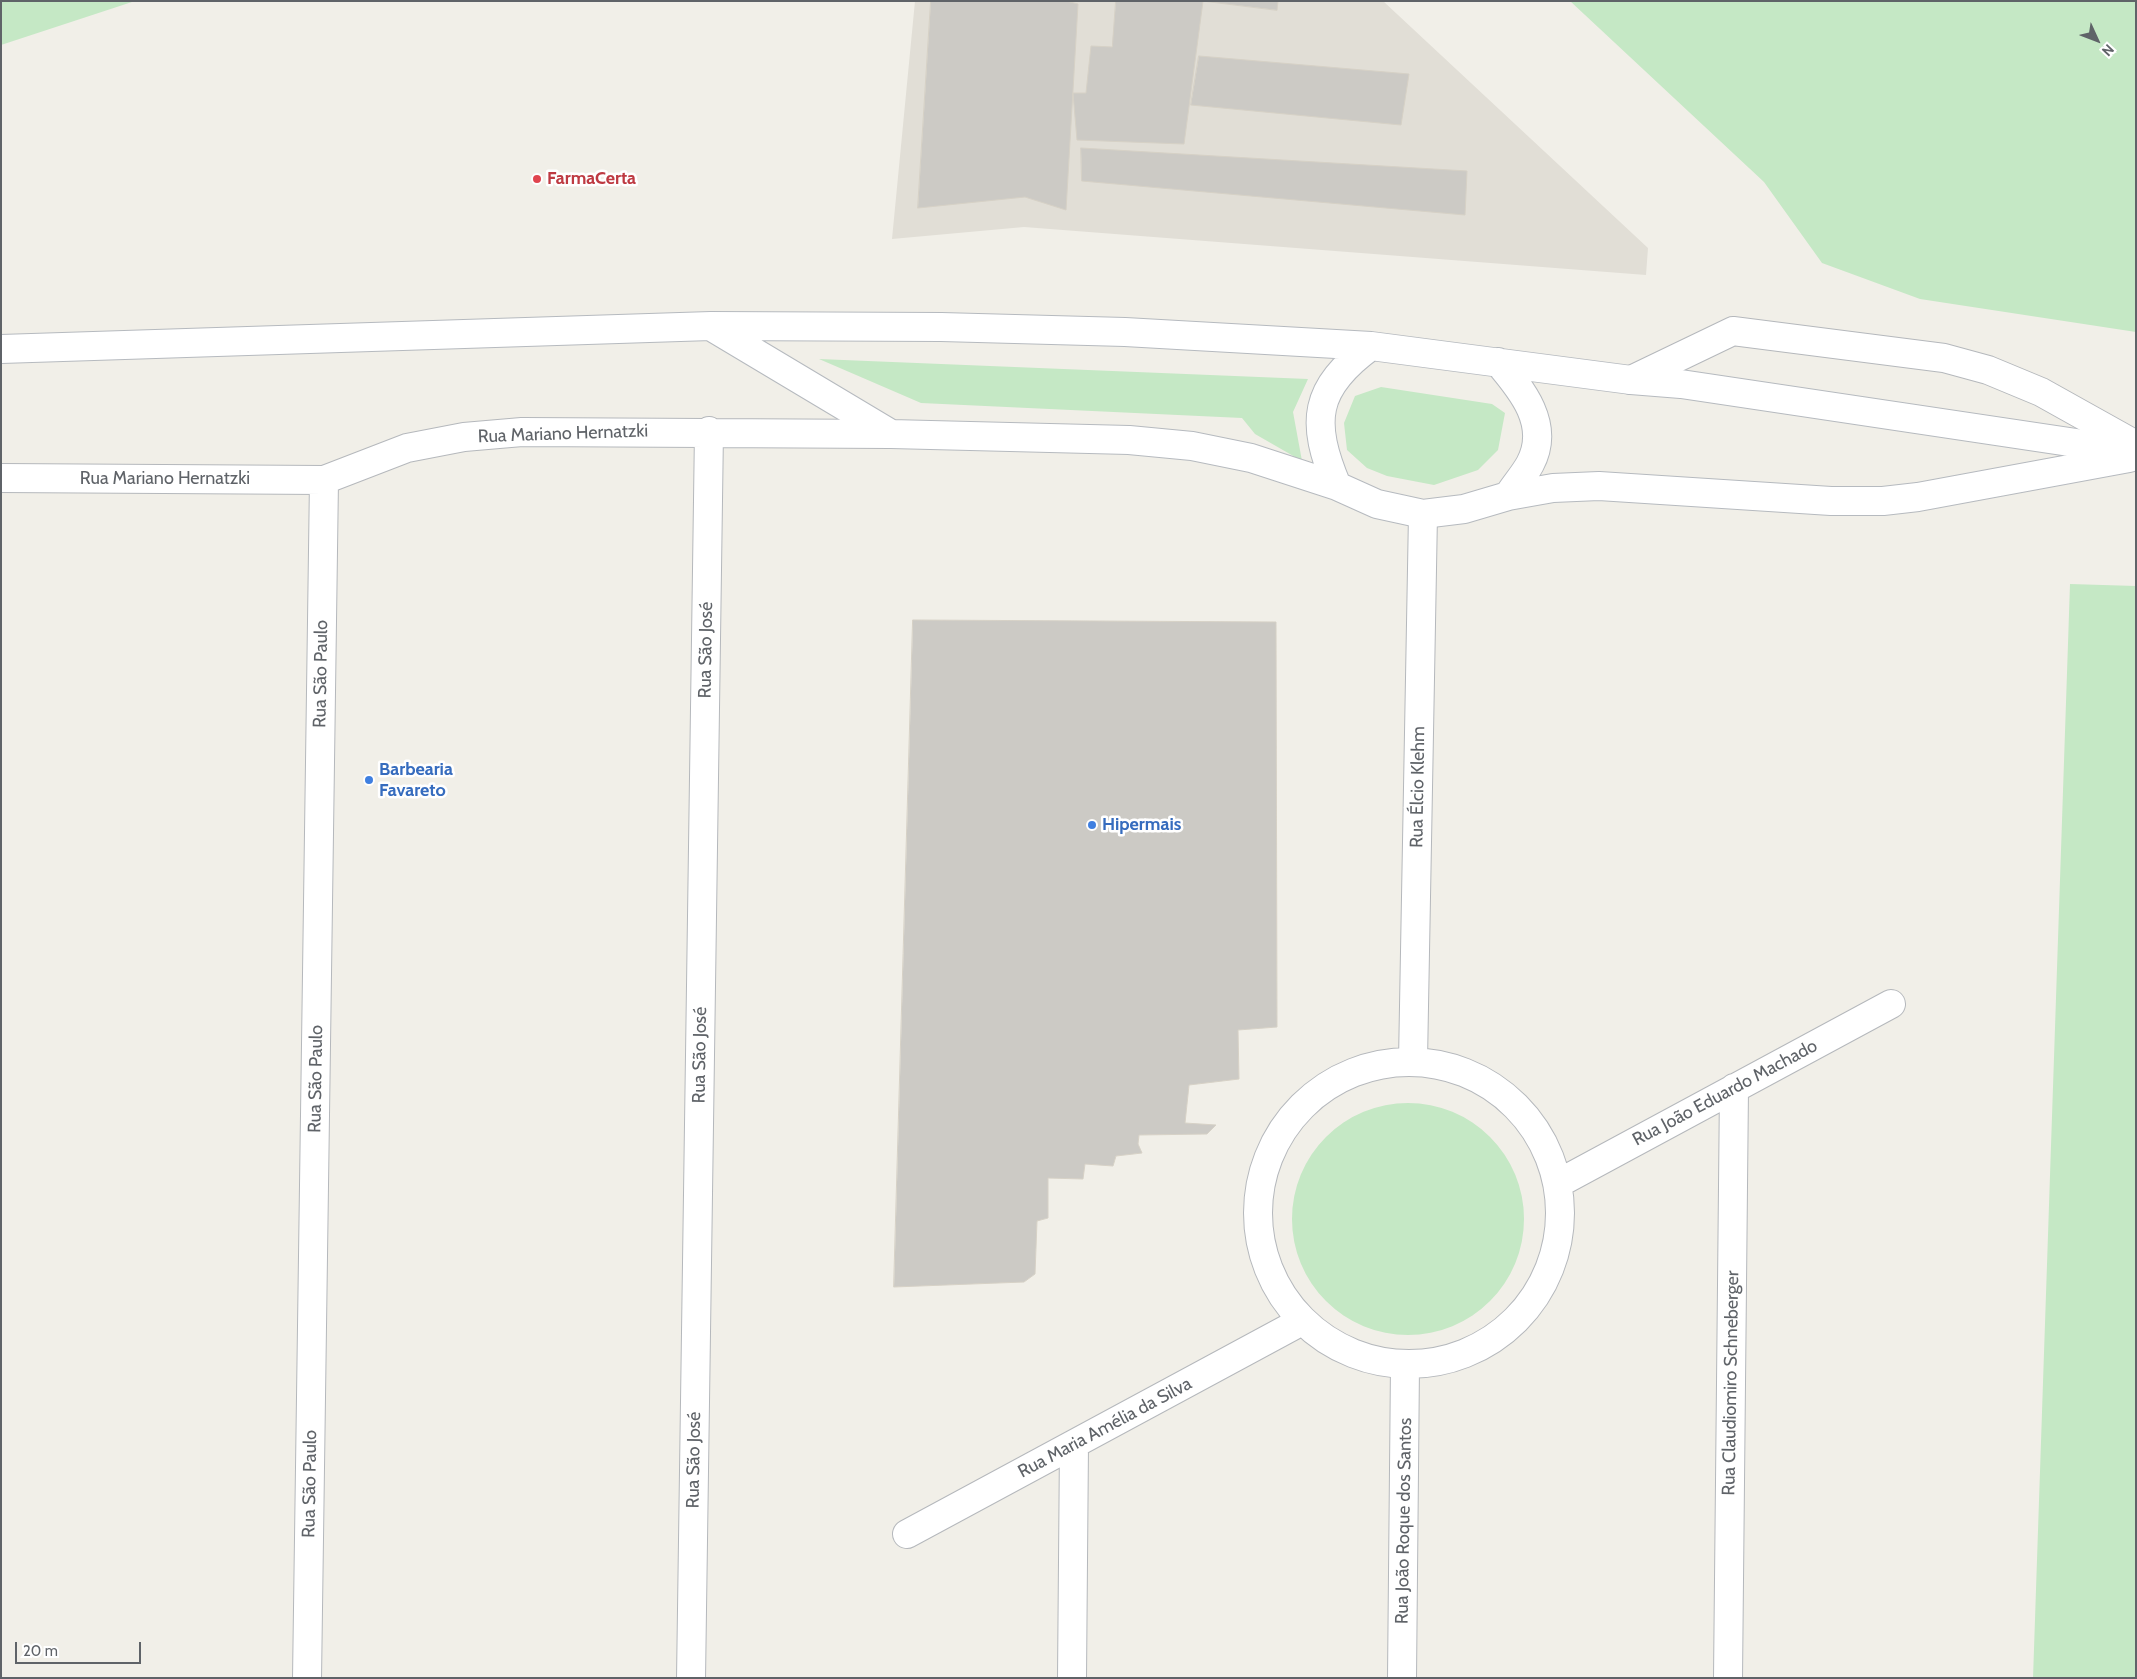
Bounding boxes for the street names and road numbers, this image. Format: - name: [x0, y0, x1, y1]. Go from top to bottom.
- street label: Rua Mariano Hernatzki: [477, 420, 649, 448]
- street label: Rua Mariano Hernatzki: [80, 468, 250, 490]
- street label: Rua São José: [694, 601, 718, 699]
- street label: Rua São Paulo: [309, 620, 333, 728]
- street label: Rua Élcio Klehm: [1406, 726, 1430, 848]
- street label: Rua São José: [688, 1006, 712, 1104]
- street label: Rua São Paulo: [304, 1025, 328, 1133]
- street label: Rua João Eduardo Machado: [1629, 1035, 1821, 1151]
- street label: Rua Claudiomiro Schneberger: [1718, 1270, 1744, 1496]
- street label: Rua Maria Amélia da Silva: [1015, 1373, 1195, 1483]
- street label: Rua São José: [682, 1411, 706, 1509]
- street label: Rua João Roque dos Santos: [1391, 1418, 1417, 1624]
- street label: Rua São Paulo: [298, 1430, 322, 1538]

